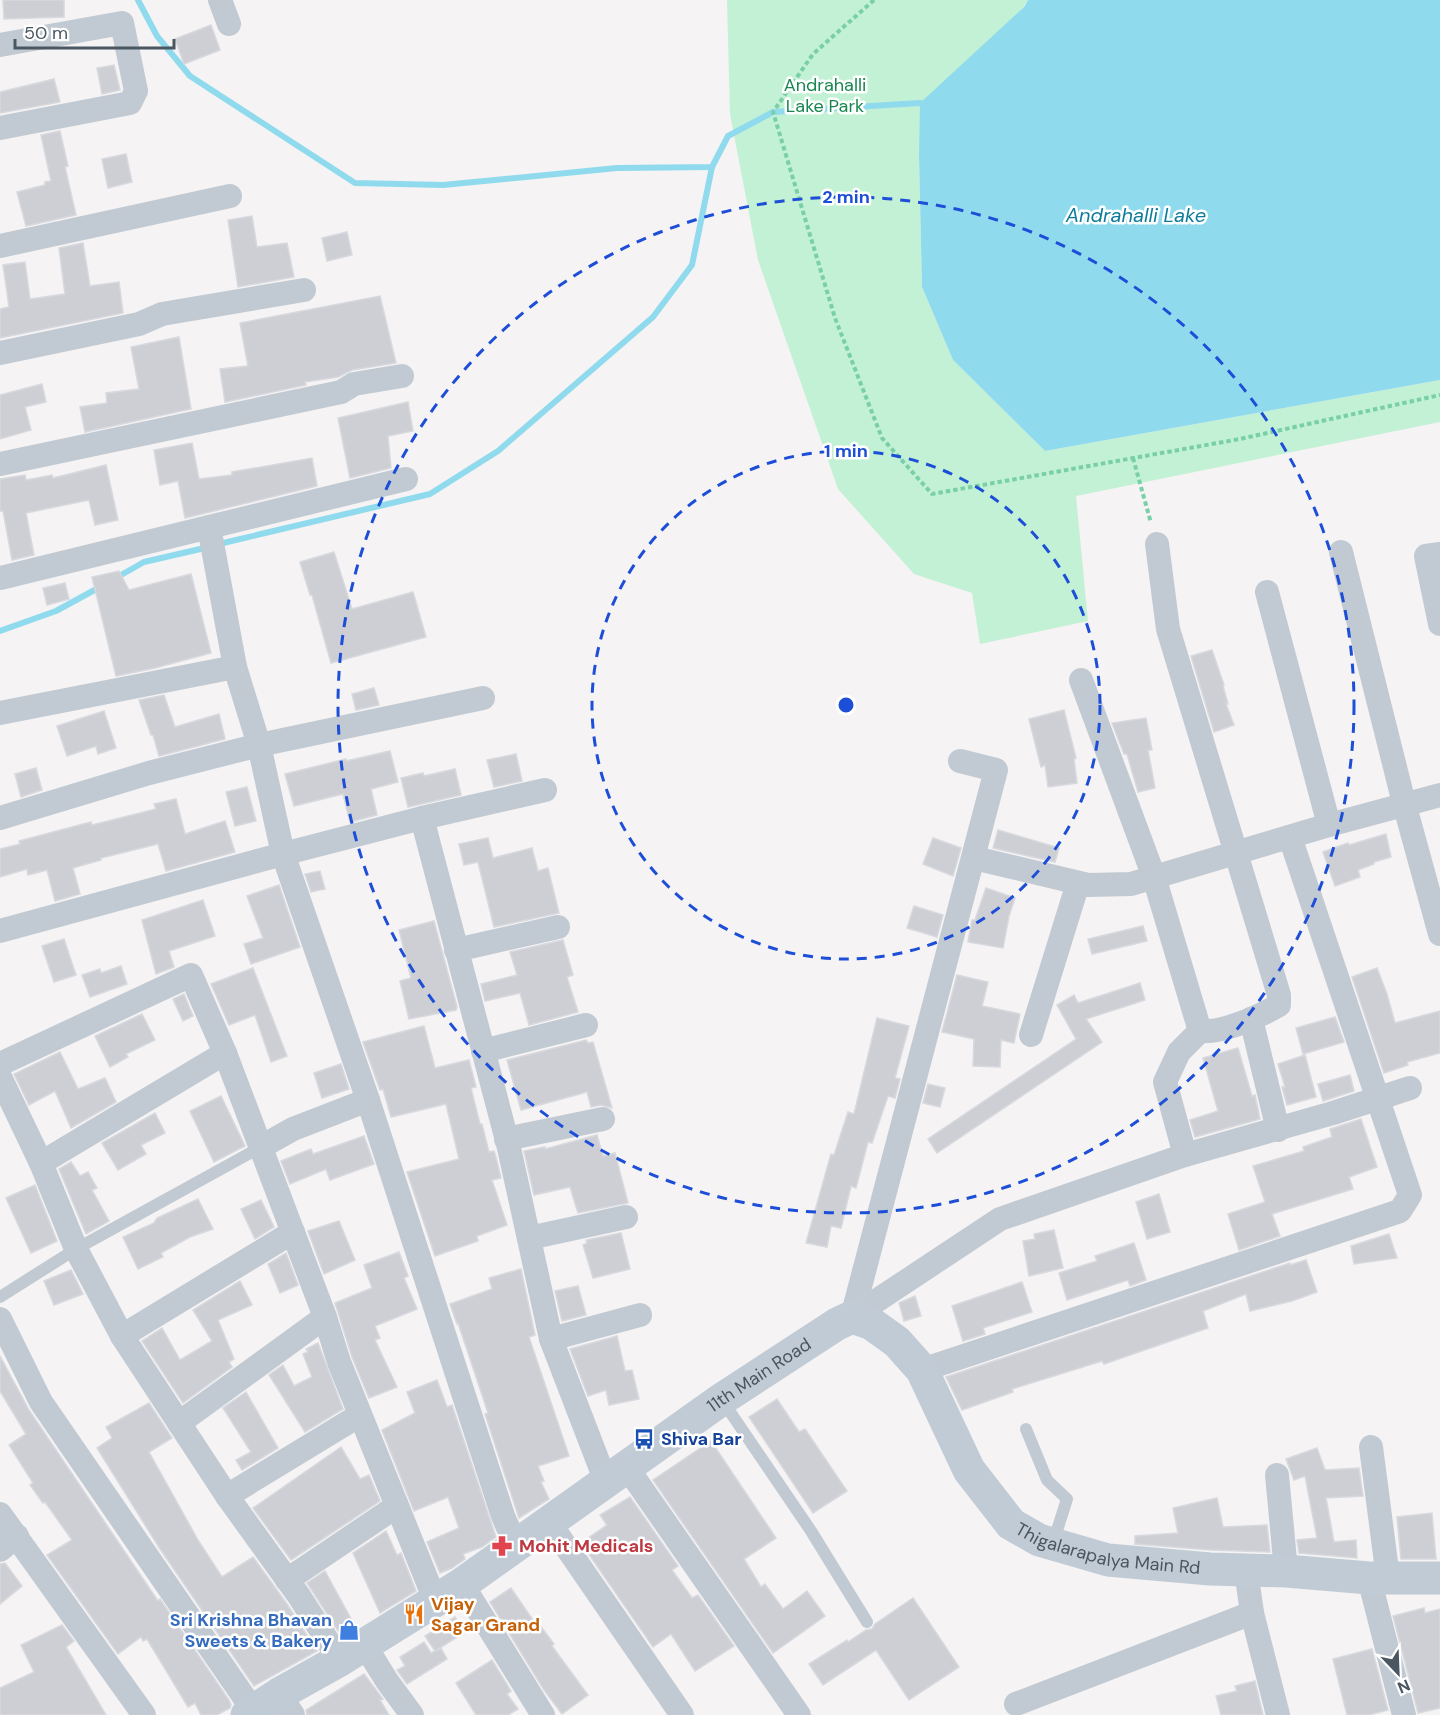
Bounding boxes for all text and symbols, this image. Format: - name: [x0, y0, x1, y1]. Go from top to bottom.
- scale bar: [15, 12, 174, 50]
- text: 50 m: [24, 21, 68, 45]
- park label: Andrahalli Lake Park: [784, 73, 866, 118]
- text: 2 min: [822, 185, 870, 209]
- water label: Andrahalli Lake: [1065, 202, 1206, 228]
- text: 1 min: [824, 439, 868, 463]
- centre of rings: [836, 695, 856, 715]
- street label: 11th Main Road: [702, 1332, 816, 1418]
- bus stop icon: Shiva Bar: [632, 1427, 656, 1451]
- place label: Shiva Bar: [661, 1427, 742, 1451]
- street label: Thigalarapalya Main Rd: [1011, 1517, 1201, 1580]
- pharmacy icon: Mohit Medicals: [490, 1534, 514, 1558]
- place label: Mohit Medicals: [519, 1534, 653, 1558]
- place label: Vijay Sagar Grand: [431, 1592, 540, 1637]
- restaurant icon: Vijay Sagar Grand: [402, 1602, 426, 1626]
- place label: Sri Krishna Bhavan Sweets & Bakery: [170, 1608, 332, 1653]
- shop icon: Sri Krishna Bhavan Sweets & Bakery: [337, 1618, 361, 1642]
- north arrow: [1368, 1643, 1428, 1703]
- text: N: [1394, 1674, 1413, 1698]

